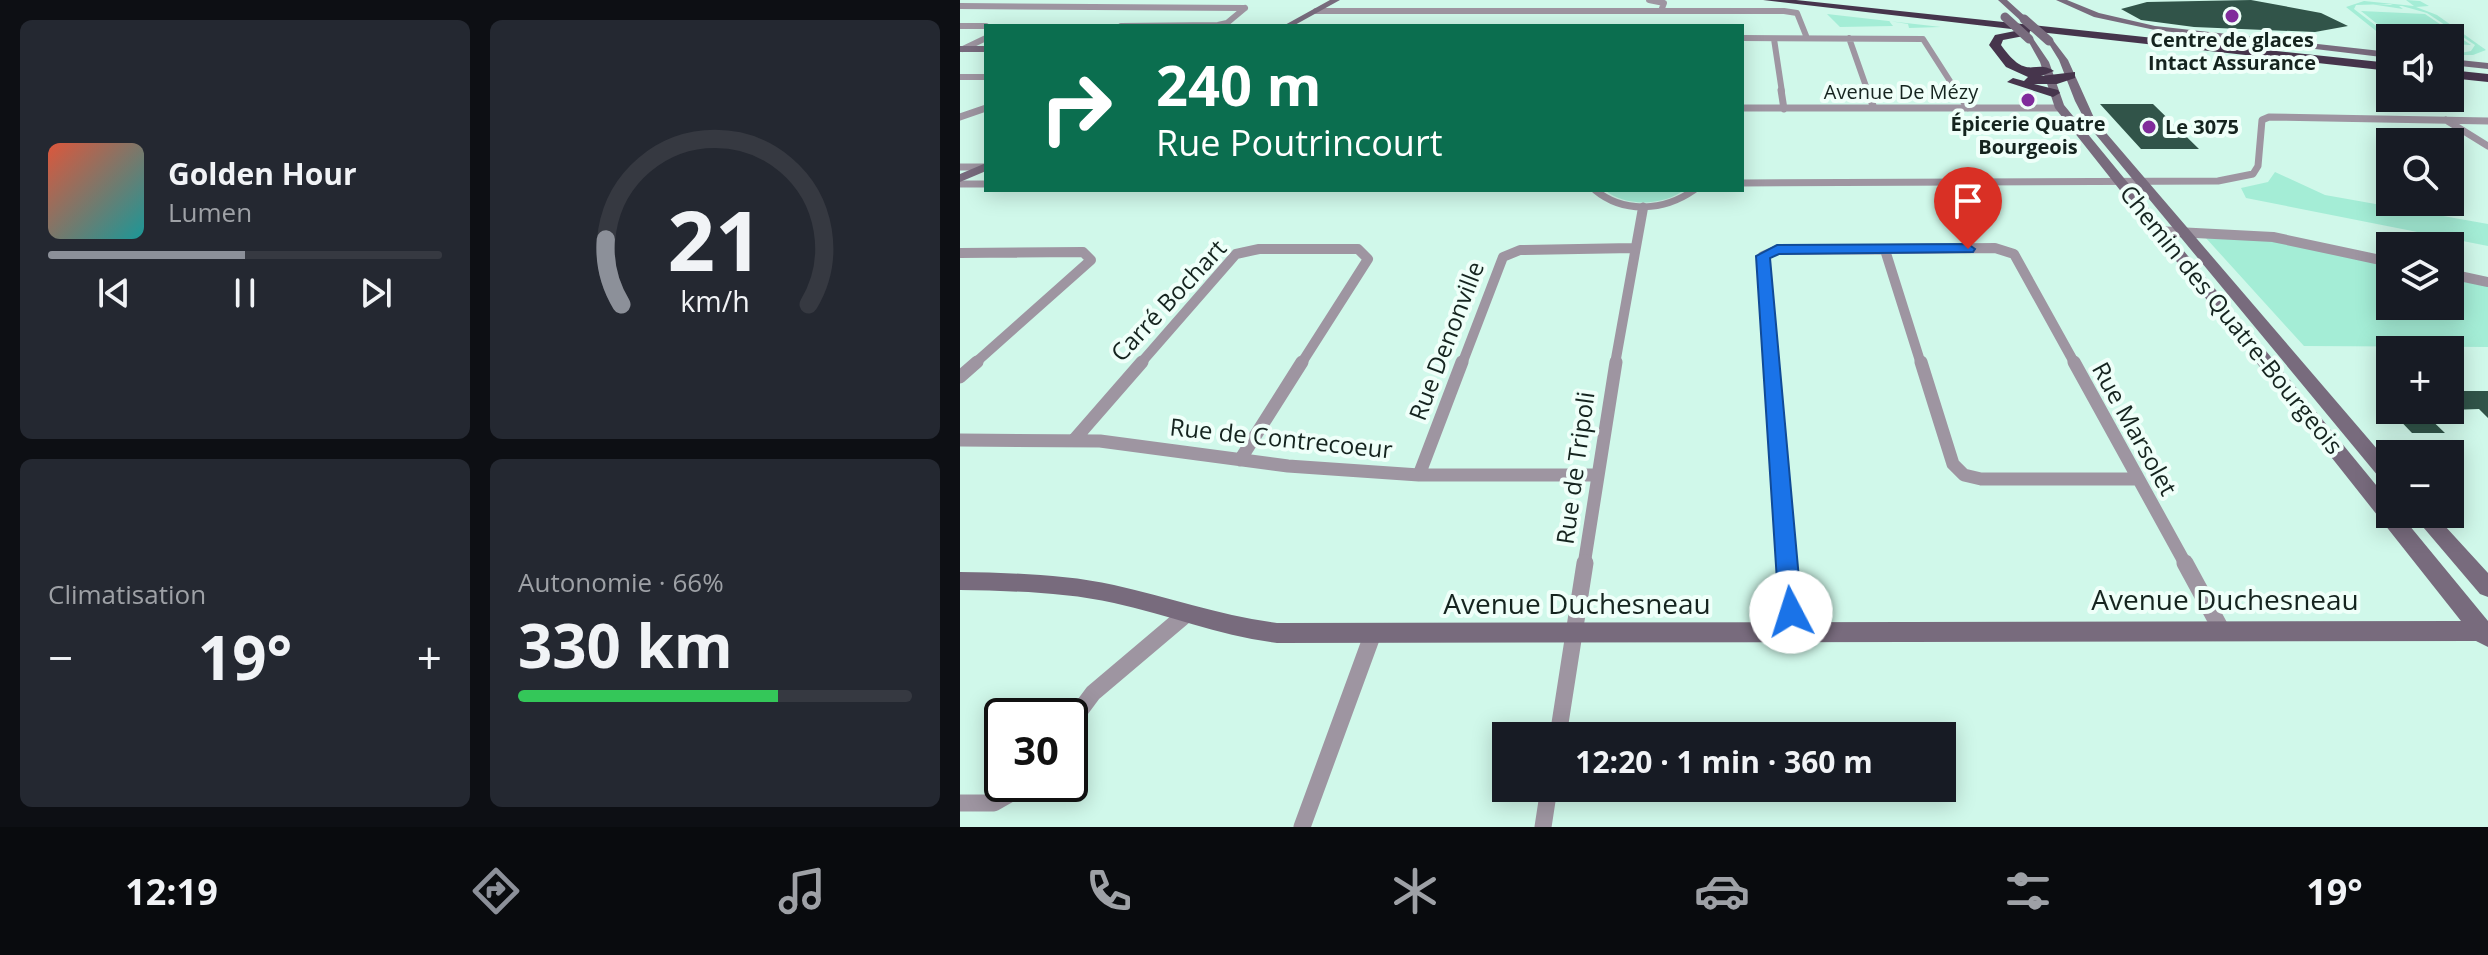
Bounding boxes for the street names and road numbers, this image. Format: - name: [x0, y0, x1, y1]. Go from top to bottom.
- street label: Avenue De Mézy: [1824, 78, 1979, 105]
- street label: Chemin des Quatre-Bourgeois: [2113, 177, 2351, 461]
- street label: Carré Bochart: [1103, 232, 1233, 368]
- street label: Rue Denonville: [1400, 256, 1491, 425]
- street label: Rue Marsolet: [2085, 356, 2186, 501]
- street label: Rue de Tripoli: [1547, 389, 1602, 546]
- street label: Rue de Contrecoeur: [1168, 409, 1394, 466]
- street label: Avenue Duchesneau: [2091, 580, 2359, 618]
- street label: Avenue Duchesneau: [1443, 584, 1711, 622]

